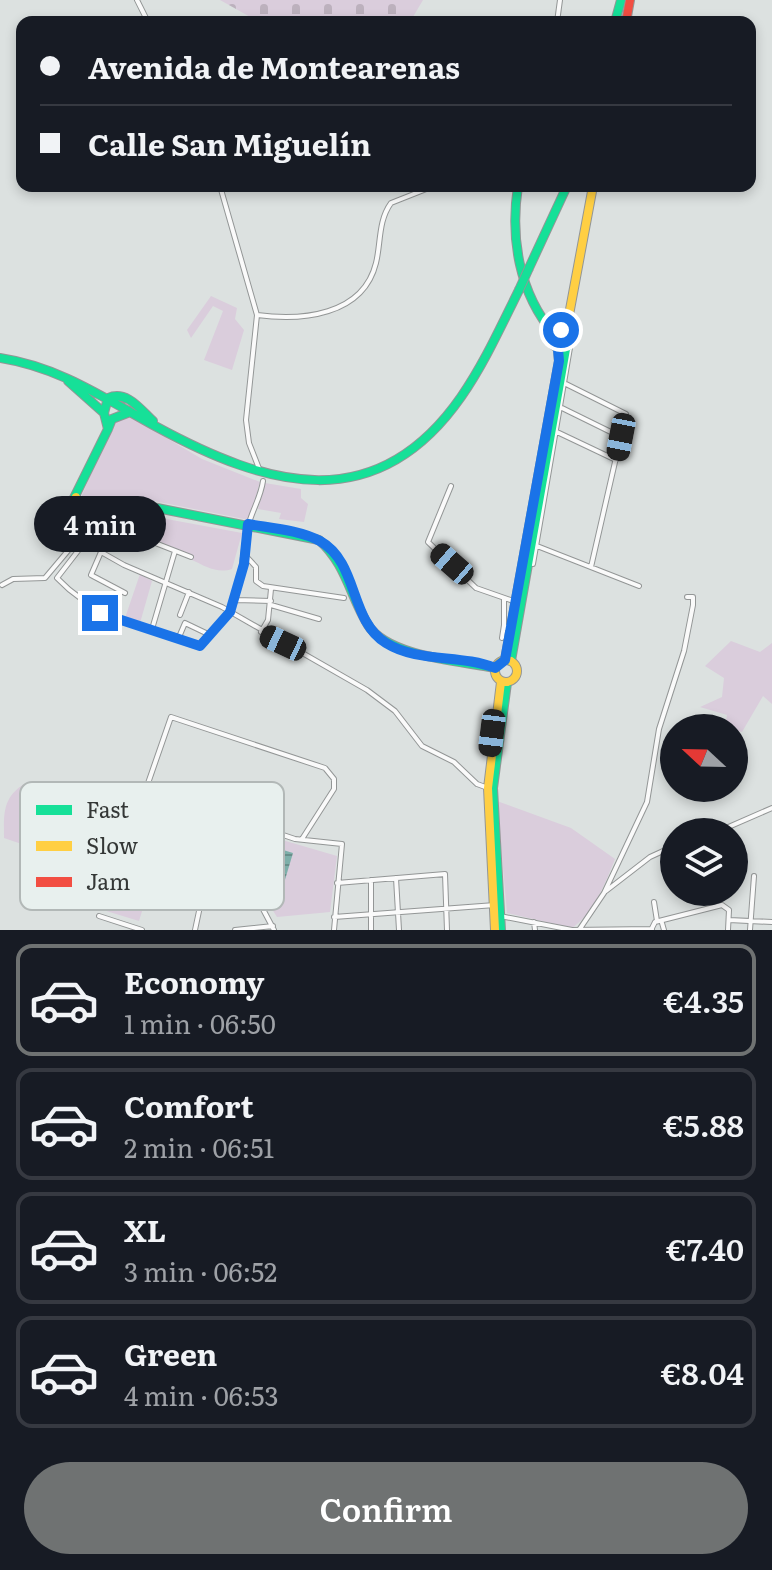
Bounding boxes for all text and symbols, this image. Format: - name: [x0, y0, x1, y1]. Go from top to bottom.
- text: Avenida de Montearenas: [88, 44, 460, 88]
- text: Calle San Miguelín: [88, 121, 371, 165]
- route start: [543, 312, 579, 348]
- car: [605, 411, 637, 463]
- callout: 4 min: [34, 497, 166, 553]
- text: 4 min: [64, 504, 136, 543]
- car: [426, 539, 478, 589]
- route end: [82, 595, 118, 631]
- car: [256, 622, 310, 664]
- car: [477, 708, 507, 758]
- north arrow: [660, 714, 748, 802]
- map controls: [660, 714, 748, 906]
- legend: [20, 782, 284, 910]
- text: Fast: [86, 792, 129, 825]
- button: layers: [660, 818, 748, 906]
- text: Slow: [86, 828, 138, 861]
- text: Jam: [86, 864, 130, 897]
- text: Economy: [124, 959, 264, 1003]
- icon: car: [28, 964, 100, 1036]
- text: €4.35: [664, 978, 744, 1022]
- text: 1 min · 06:50: [124, 1003, 276, 1042]
- text: Comfort: [124, 1083, 254, 1127]
- icon: car: [28, 1088, 100, 1160]
- text: €5.88: [663, 1102, 744, 1146]
- text: 2 min · 06:51: [124, 1127, 274, 1166]
- text: XL: [124, 1207, 166, 1251]
- icon: car: [28, 1212, 100, 1284]
- text: €7.40: [666, 1226, 744, 1270]
- text: 3 min · 06:52: [124, 1251, 277, 1290]
- text: Green: [124, 1331, 217, 1375]
- icon: car: [28, 1336, 100, 1408]
- text: €8.04: [661, 1350, 744, 1394]
- text: 4 min · 06:53: [124, 1375, 279, 1414]
- button: Confirm: [24, 1462, 748, 1554]

